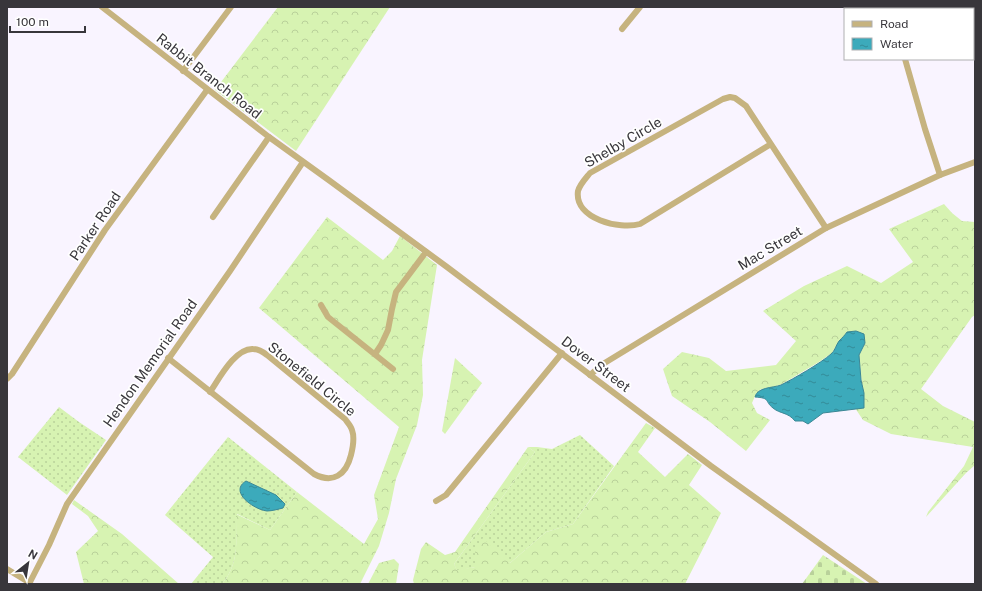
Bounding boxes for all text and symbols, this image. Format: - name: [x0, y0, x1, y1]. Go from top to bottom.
- scale bar: [10, 8, 85, 34]
- legend: [844, 8, 974, 60]
- text: 100 m: [16, 15, 49, 29]
- text: Road: [880, 17, 908, 31]
- street label: Rabbit Branch Road: [153, 30, 265, 122]
- text: Water: [880, 37, 914, 51]
- street label: Shelby Circle: [582, 113, 665, 171]
- street label: Parker Road: [66, 189, 124, 263]
- street label: Mac Street: [735, 223, 805, 273]
- street label: Hendon Memorial Road: [100, 296, 200, 430]
- street label: Dover Street: [558, 333, 634, 395]
- street label: Stonefield Circle: [265, 339, 359, 419]
- north arrow: [8, 543, 48, 583]
- text: N: [26, 547, 40, 562]

